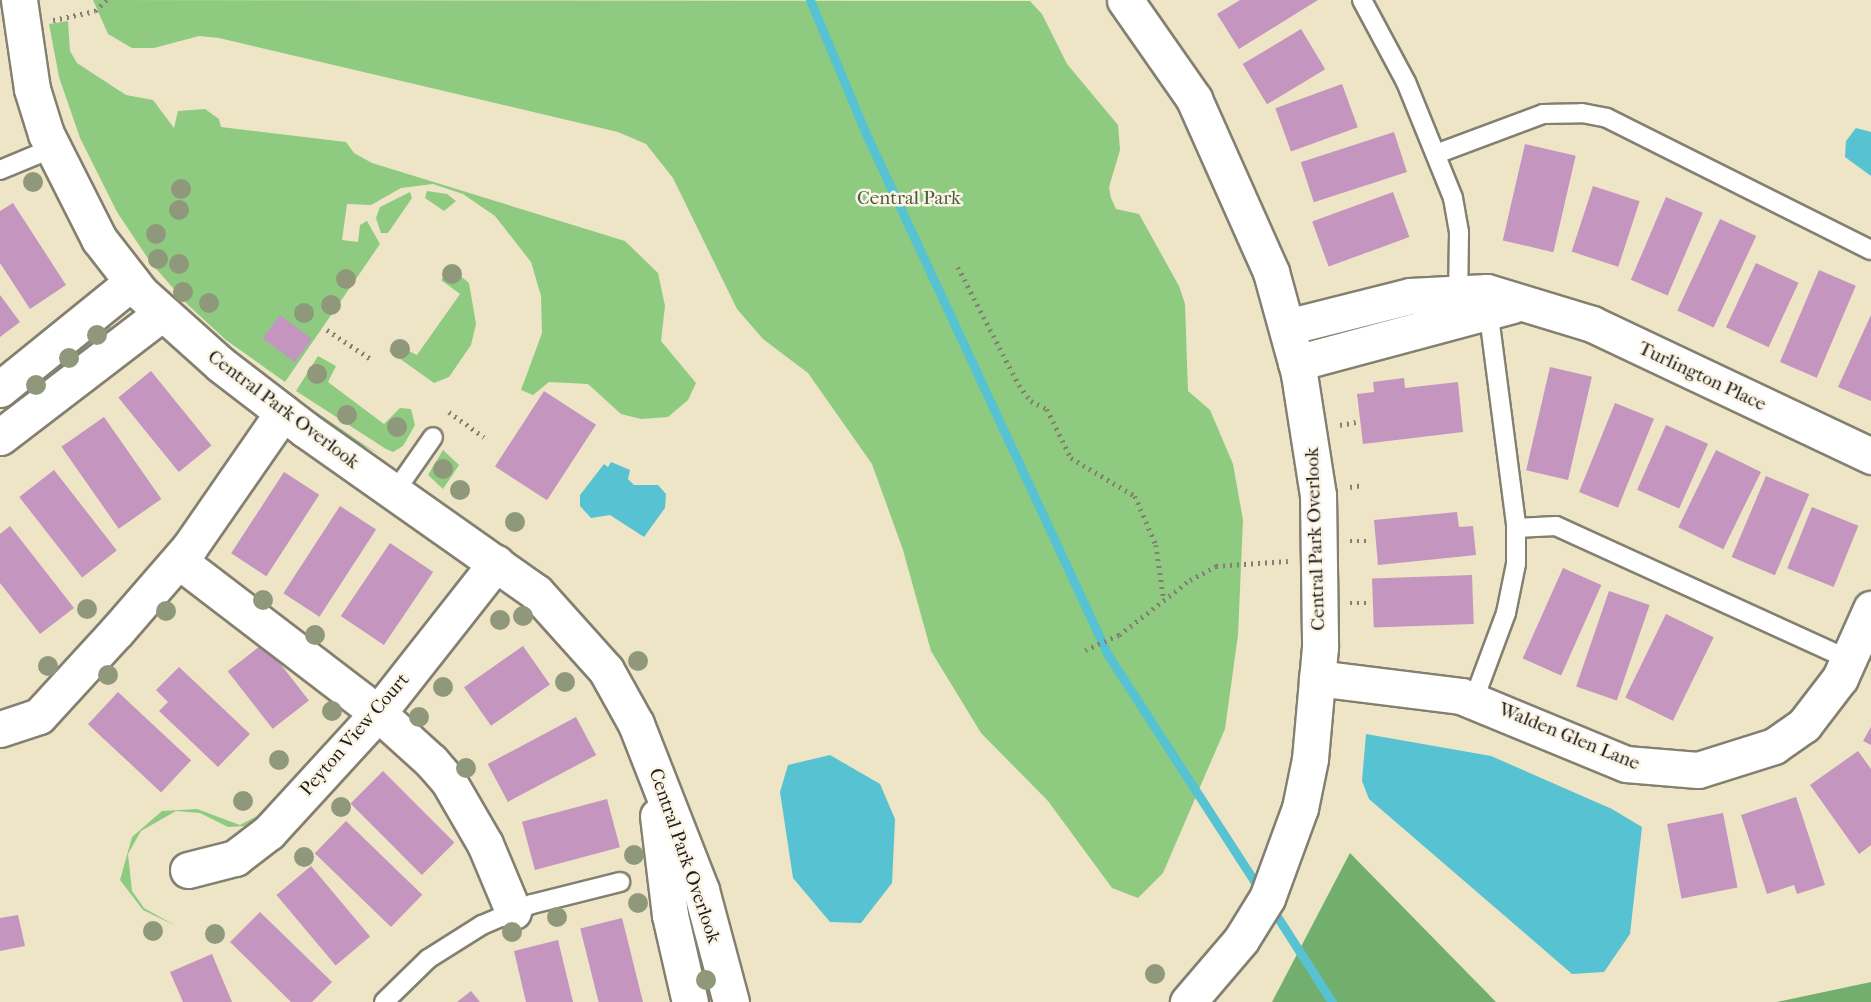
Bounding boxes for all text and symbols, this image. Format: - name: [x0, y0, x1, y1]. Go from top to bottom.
- park label: Central Park: [857, 188, 961, 210]
- street label: Turlington Place: [1635, 337, 1769, 417]
- street label: Central Park Overlook: [203, 346, 363, 474]
- street label: Central Park Overlook: [1301, 447, 1331, 631]
- street label: Peyton View Court: [296, 669, 414, 801]
- street label: Walden Glen Lane: [1495, 698, 1643, 776]
- street label: Central Park Overlook: [643, 766, 725, 946]

